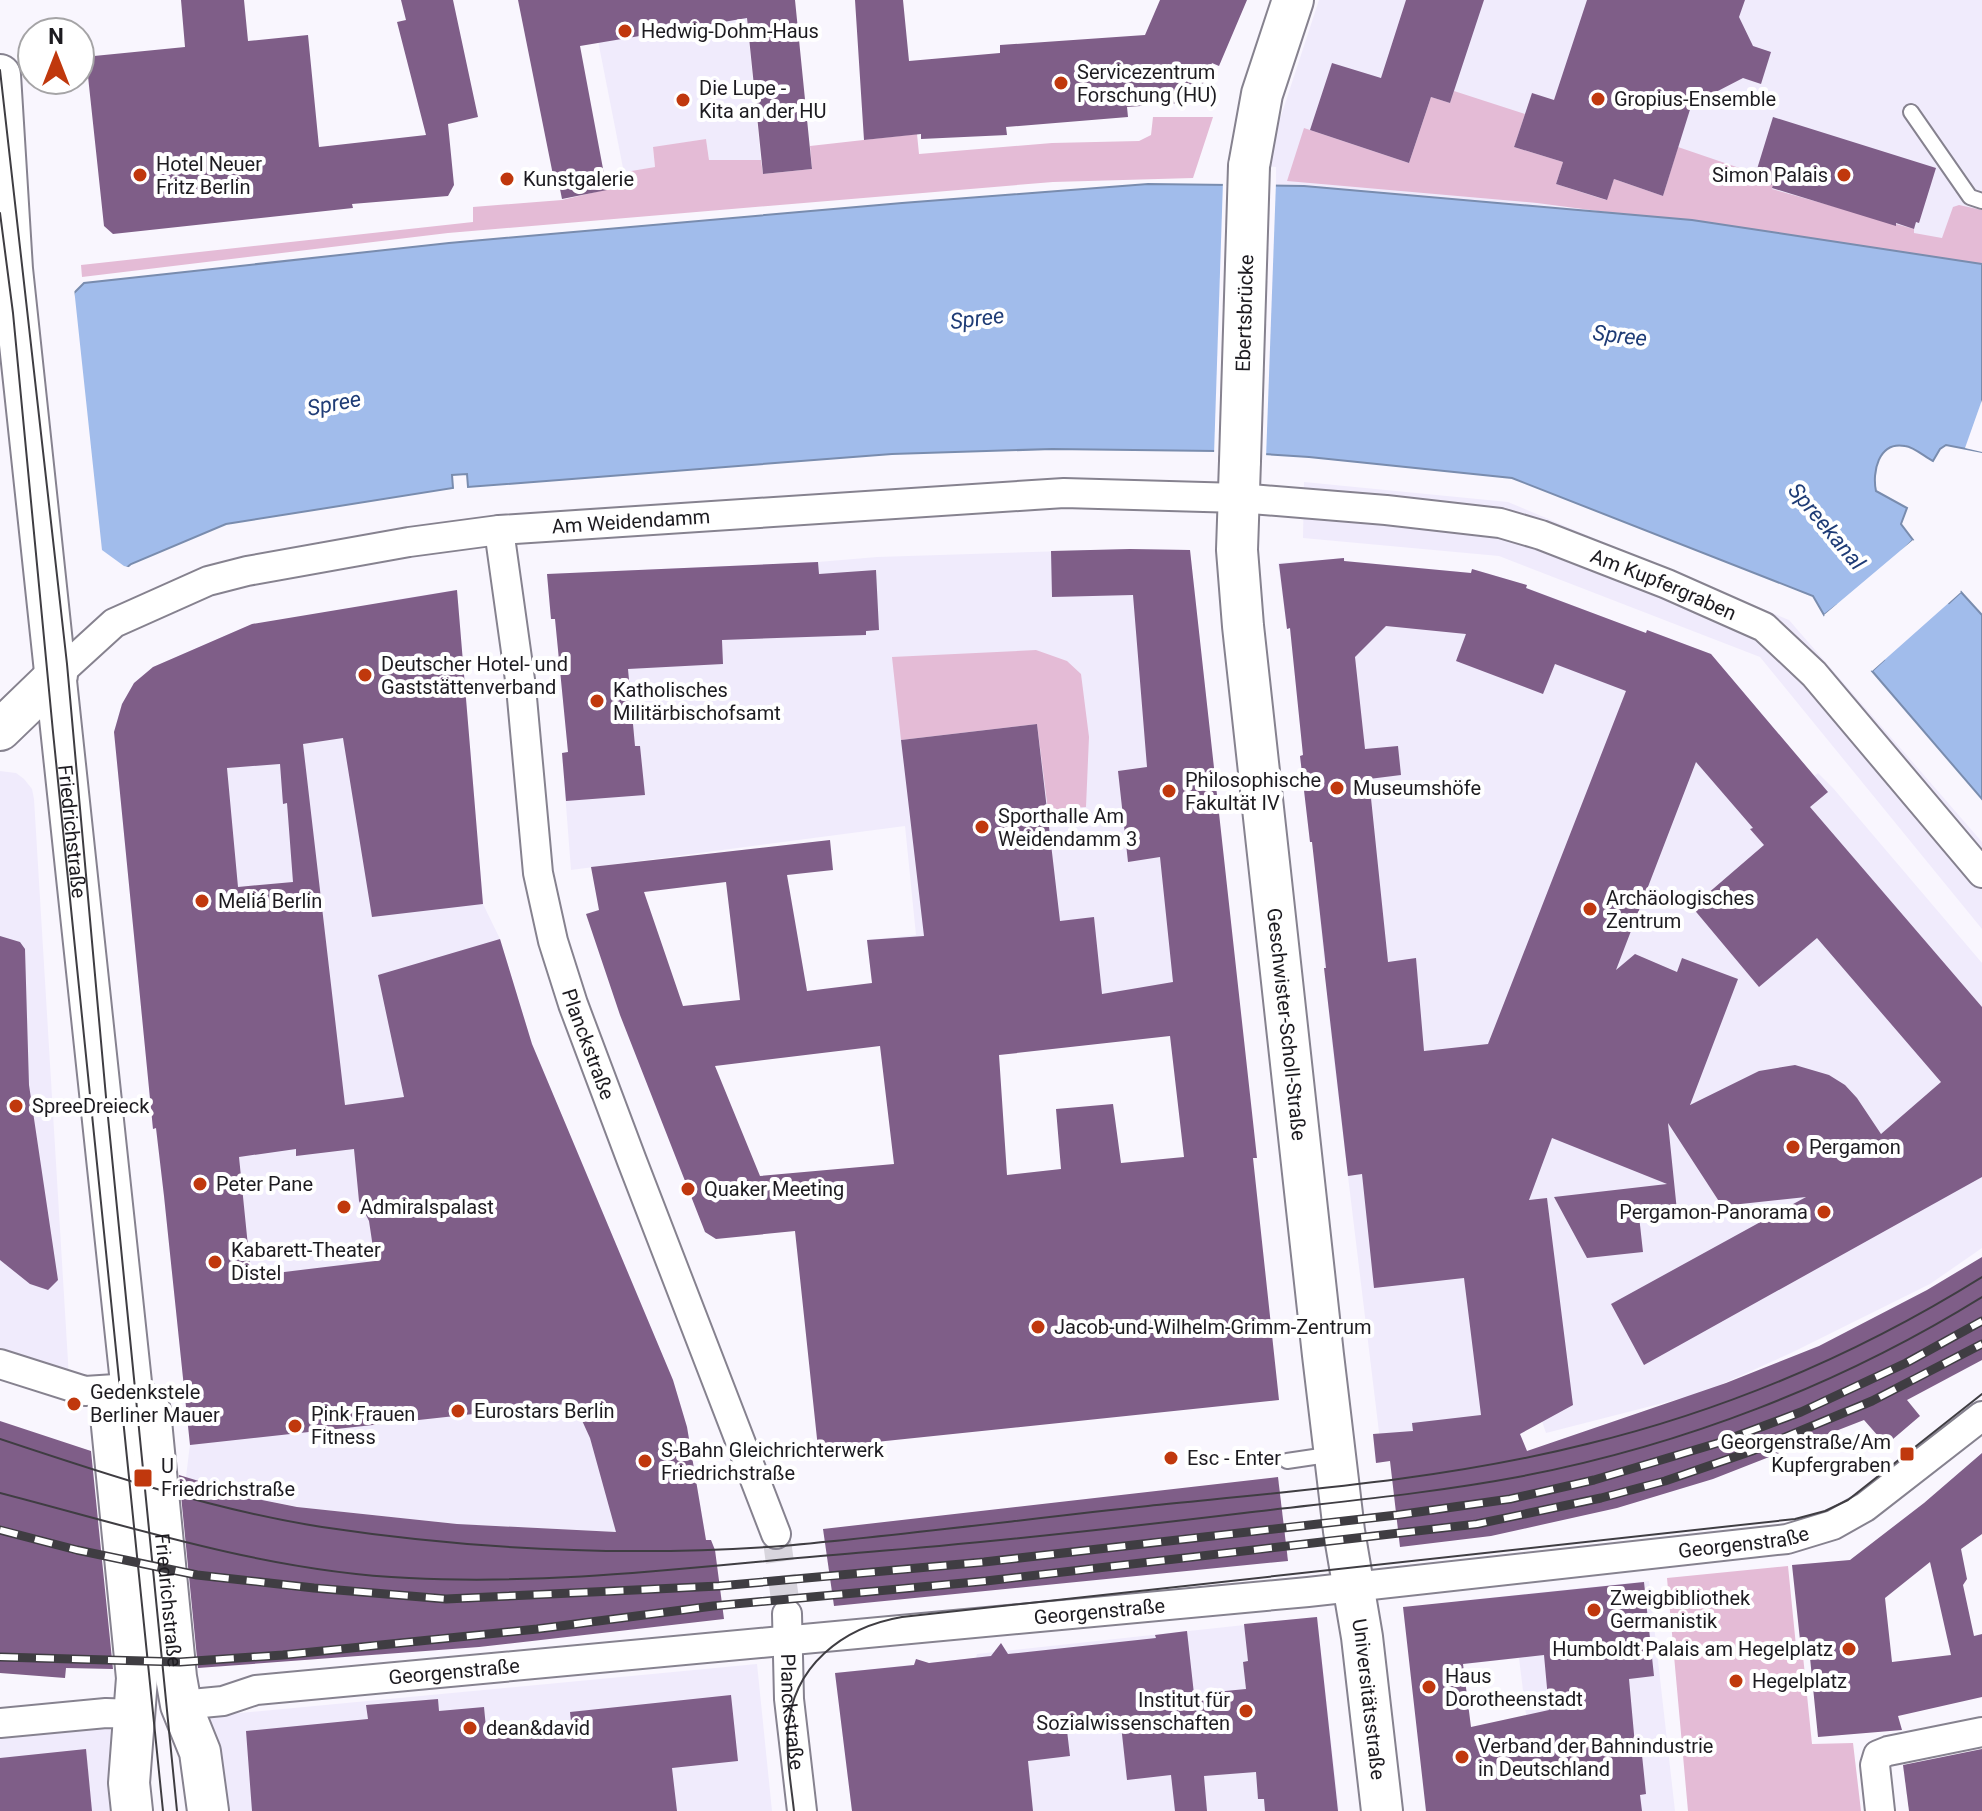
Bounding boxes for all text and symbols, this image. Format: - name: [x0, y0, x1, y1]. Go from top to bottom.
- north arrow: [16, 16, 96, 96]
- place label: Hedwig-Dohm-Haus: [641, 19, 819, 43]
- marker: Hedwig-Dohm-Haus: [616, 22, 634, 40]
- text: N: [48, 24, 64, 49]
- place label: Servicezentrum Forschung (HU): [1077, 60, 1217, 107]
- marker: Servicezentrum Forschung (HU): [1052, 74, 1070, 92]
- place label: Die Lupe - Kita an der HU: [699, 76, 827, 123]
- place label: Gropius-Ensemble: [1614, 87, 1776, 111]
- marker: Gropius-Ensemble: [1589, 90, 1607, 108]
- marker: Die Lupe - Kita an der HU: [674, 91, 692, 109]
- place label: Hotel Neuer Fritz Berlin: [156, 152, 262, 199]
- place label: Simon Palais: [1712, 163, 1828, 187]
- marker: Hotel Neuer Fritz Berlin: [131, 166, 149, 184]
- marker: Simon Palais: [1835, 166, 1853, 184]
- place label: Kunstgalerie: [523, 167, 634, 191]
- marker: Kunstgalerie: [498, 170, 516, 188]
- street label: Ebertsbrücke: [1231, 254, 1258, 372]
- water label: Spree: [949, 303, 1006, 334]
- water label: Spree: [1591, 320, 1648, 351]
- water label: Spree: [305, 386, 363, 421]
- water label: Spreekanal: [1783, 478, 1871, 575]
- street label: Am Weidendamm: [551, 504, 711, 539]
- street label: Am Kupfergraben: [1587, 543, 1740, 625]
- place label: Deutscher Hotel- und Gaststättenverband: [381, 652, 568, 699]
- marker: Deutscher Hotel- und Gaststättenverband: [356, 666, 374, 684]
- place label: Katholisches Militärbischofsamt: [613, 678, 781, 725]
- marker: Katholisches Militärbischofsamt: [588, 692, 606, 710]
- street label: Friedrichstraße: [53, 763, 91, 899]
- place label: Philosophische Fakultät IV: [1185, 768, 1321, 815]
- place label: Museumshöfe: [1353, 776, 1481, 800]
- marker: Museumshöfe: [1328, 779, 1346, 797]
- marker: Philosophische Fakultät IV: [1160, 782, 1178, 800]
- place label: Sporthalle Am Weidendamm 3: [998, 804, 1137, 851]
- marker: Sporthalle Am Weidendamm 3: [973, 818, 991, 836]
- place label: Archäologisches Zentrum: [1606, 886, 1755, 933]
- place label: Meliá Berlin: [218, 889, 322, 913]
- marker: Meliá Berlin: [193, 892, 211, 910]
- marker: Archäologisches Zentrum: [1581, 900, 1599, 918]
- street label: Geschwister-Scholl-Straße: [1262, 907, 1311, 1142]
- street label: Planckstraße: [557, 986, 620, 1103]
- place label: SpreeDreieck: [32, 1094, 150, 1118]
- marker: SpreeDreieck: [7, 1097, 25, 1115]
- place label: Pergamon: [1809, 1135, 1901, 1159]
- marker: Pergamon: [1784, 1138, 1802, 1156]
- place label: Peter Pane: [216, 1172, 313, 1196]
- marker: Peter Pane: [191, 1175, 209, 1193]
- place label: Quaker Meeting: [704, 1177, 844, 1201]
- marker: Quaker Meeting: [679, 1180, 697, 1198]
- place label: Admiralspalast: [360, 1195, 494, 1219]
- marker: Admiralspalast: [335, 1198, 353, 1216]
- place label: Pergamon-Panorama: [1619, 1200, 1808, 1224]
- marker: Pergamon-Panorama: [1815, 1203, 1833, 1221]
- place label: Kabarett-Theater Distel: [231, 1238, 381, 1285]
- marker: Kabarett-Theater Distel: [206, 1253, 224, 1271]
- place label: Jacob-und-Wilhelm-Grimm-Zentrum: [1054, 1315, 1372, 1339]
- marker: Jacob-und-Wilhelm-Grimm-Zentrum: [1029, 1318, 1047, 1336]
- place label: Gedenkstele Berliner Mauer: [90, 1380, 220, 1427]
- marker: Gedenkstele Berliner Mauer: [65, 1395, 83, 1413]
- place label: Eurostars Berlin: [474, 1399, 615, 1423]
- place label: Pink Frauen Fitness: [311, 1402, 415, 1449]
- marker: Eurostars Berlin: [449, 1402, 467, 1420]
- marker: Pink Frauen Fitness: [286, 1417, 304, 1435]
- place label: Georgenstraße/Am Kupfergraben: [1720, 1430, 1891, 1477]
- place label: S-Bahn Gleichrichterwerk Friedrichstraße: [661, 1438, 885, 1485]
- marker: Georgenstraße/Am Kupfergraben: [1898, 1445, 1916, 1463]
- place label: Esc - Enter: [1187, 1446, 1281, 1470]
- marker: Esc - Enter: [1162, 1449, 1180, 1467]
- marker: S-Bahn Gleichrichterwerk Friedrichstraße: [636, 1452, 654, 1470]
- place label: U Friedrichstraße: [161, 1454, 295, 1501]
- marker: U Friedrichstraße: [132, 1467, 154, 1489]
- street label: Georgenstraße: [1677, 1521, 1812, 1563]
- street label: Friedrichstraße: [150, 1532, 187, 1668]
- place label: Zweigbibliothek Germanistik: [1610, 1586, 1751, 1633]
- street label: Georgenstraße: [1033, 1593, 1166, 1629]
- marker: Zweigbibliothek Germanistik: [1585, 1601, 1603, 1619]
- street label: Universitätsstraße: [1347, 1617, 1390, 1781]
- place label: Humboldt Palais am Hegelplatz: [1552, 1637, 1833, 1661]
- marker: Humboldt Palais am Hegelplatz: [1840, 1640, 1858, 1658]
- street label: Georgenstraße: [387, 1653, 521, 1690]
- street label: Planckstraße: [776, 1653, 809, 1771]
- place label: Haus Dorotheenstadt: [1445, 1664, 1583, 1711]
- place label: Hegelplatz: [1752, 1669, 1847, 1693]
- marker: Hegelplatz: [1727, 1672, 1745, 1690]
- marker: Haus Dorotheenstadt: [1420, 1678, 1438, 1696]
- place label: Institut für Sozialwissenschaften: [1036, 1688, 1230, 1735]
- marker: Institut für Sozialwissenschaften: [1237, 1702, 1255, 1720]
- place label: dean&david: [486, 1716, 590, 1740]
- marker: dean&david: [461, 1719, 479, 1737]
- place label: Verband der Bahnindustrie in Deutschland: [1478, 1734, 1713, 1781]
- marker: Verband der Bahnindustrie in Deutschland: [1453, 1748, 1471, 1766]

